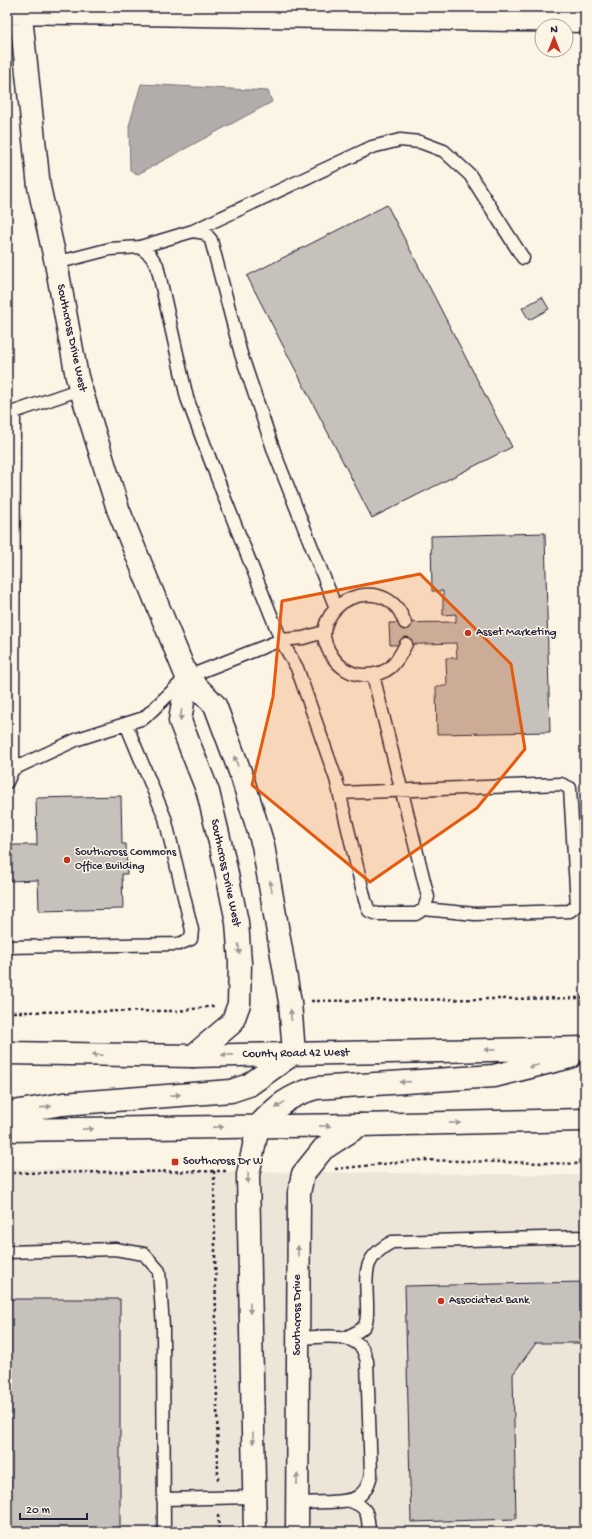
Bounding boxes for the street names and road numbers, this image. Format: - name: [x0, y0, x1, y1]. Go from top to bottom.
- street label: Southcross Drive West: [53, 283, 89, 394]
- street label: Southcross Drive West: [207, 818, 243, 929]
- street label: County Road 42 West: [242, 1046, 351, 1062]
- street label: Southcross Drive: [291, 1274, 305, 1356]

